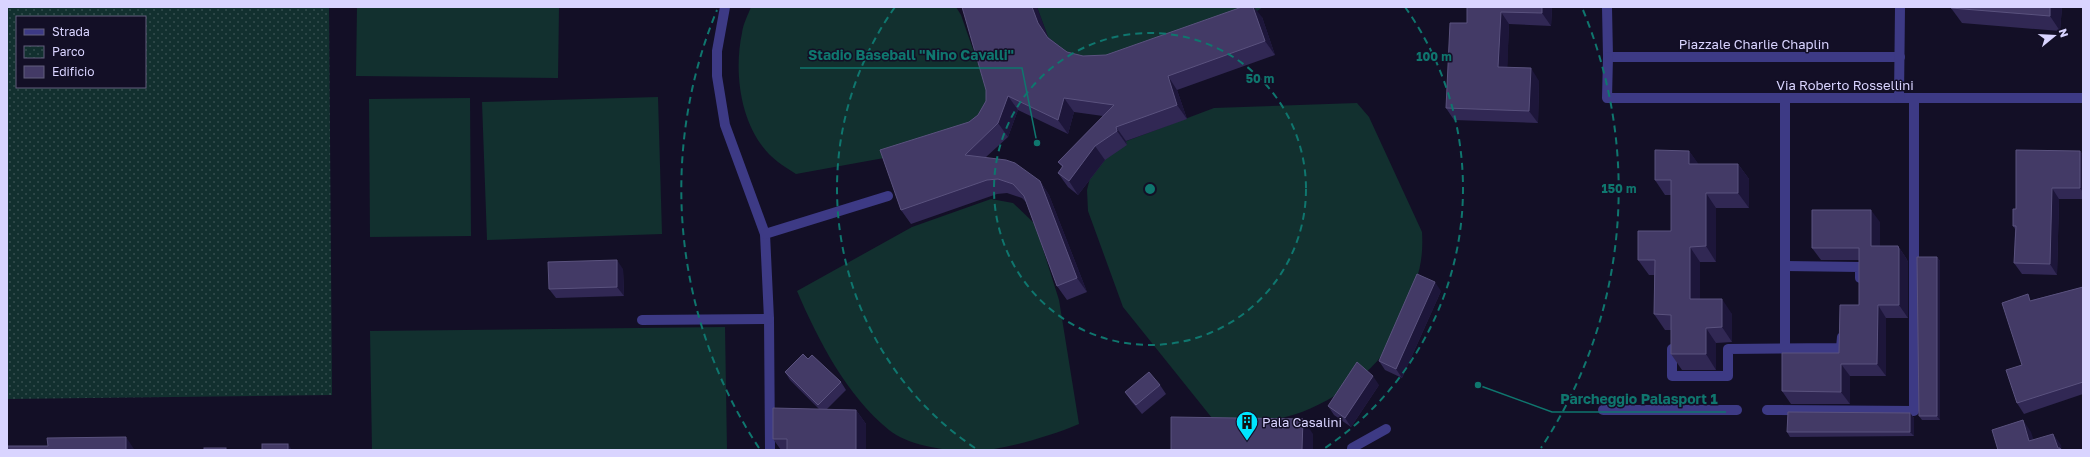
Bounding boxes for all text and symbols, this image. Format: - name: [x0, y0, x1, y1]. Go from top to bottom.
- legend: [16, 16, 146, 88]
- north arrow: [2034, 16, 2074, 56]
- text: Strada: [52, 24, 90, 39]
- text: N: [2057, 27, 2071, 39]
- street label: Piazzale Charlie Chaplin: [1679, 36, 1829, 52]
- callout: Stadio Baseball "Nino Cavalli": [800, 42, 1022, 68]
- text: Parco: [52, 44, 85, 59]
- text: Stadio Baseball "Nino Cavalli": [808, 46, 1014, 63]
- text: 100 m: [1416, 49, 1452, 64]
- text: Edificio: [52, 64, 94, 79]
- text: 50 m: [1246, 71, 1274, 86]
- street label: Via Roberto Rossellini: [1776, 77, 1914, 93]
- text: 150 m: [1602, 181, 1636, 196]
- centre of rings: [1143, 182, 1157, 196]
- callout: Parcheggio Palasport 1: [1552, 386, 1726, 412]
- text: Parcheggio Palasport 1: [1560, 390, 1718, 407]
- building icon: Pala Casalini: [1234, 409, 1260, 442]
- place label: Pala Casalini: [1262, 414, 1342, 430]

